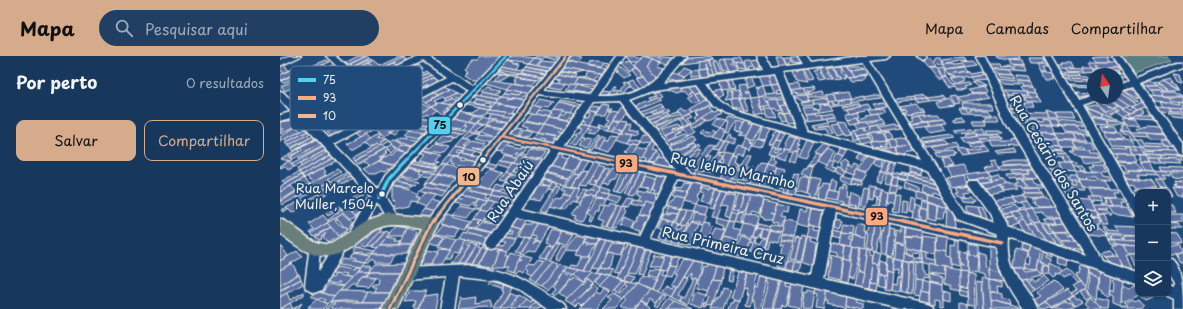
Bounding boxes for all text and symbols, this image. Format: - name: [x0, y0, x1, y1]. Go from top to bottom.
- search box: [99, 10, 379, 46]
- text: Mapa: [20, 14, 75, 42]
- icon: search: [113, 17, 135, 39]
- text: Pesquisar aqui: [145, 17, 248, 40]
- text: Mapa: [925, 18, 963, 39]
- text: Camadas: [985, 18, 1049, 39]
- text: Compartilhar: [1071, 18, 1163, 39]
- legend: [290, 66, 422, 130]
- north arrow: [1087, 68, 1123, 104]
- text: Por perto: [16, 69, 97, 95]
- text: 75: [323, 71, 336, 88]
- text: 0 resultados: [186, 73, 264, 92]
- text: 93: [323, 89, 336, 106]
- street label: Rua Cesário dos Santos: [1005, 91, 1103, 235]
- unlabelled marker: [455, 100, 465, 110]
- text: 10: [323, 107, 336, 124]
- line badge: 75: [428, 116, 451, 135]
- text: 75: [433, 116, 447, 133]
- button: Salvar: [16, 120, 136, 161]
- button: Compartilhar: [144, 120, 264, 161]
- street label: Rua Ielmo Marinho: [669, 147, 797, 194]
- line badge: 93: [615, 154, 638, 173]
- text: 93: [619, 154, 633, 171]
- unlabelled marker: [478, 155, 488, 165]
- street label: Rua Abaiú: [481, 156, 539, 226]
- line badge: 10: [457, 167, 480, 186]
- text: 10: [462, 168, 476, 185]
- place label: Rua Marcelo Muller, 1504: [295, 178, 374, 213]
- marker: Rua Marcelo Muller, 1504: [377, 189, 387, 199]
- map controls: [1135, 189, 1171, 297]
- button: +: [1135, 189, 1171, 225]
- line badge: 93: [865, 207, 888, 226]
- text: 93: [870, 207, 884, 224]
- street label: Rua Primeira Cruz: [660, 221, 786, 269]
- button: −: [1135, 225, 1171, 261]
- button: layers: [1135, 261, 1171, 297]

